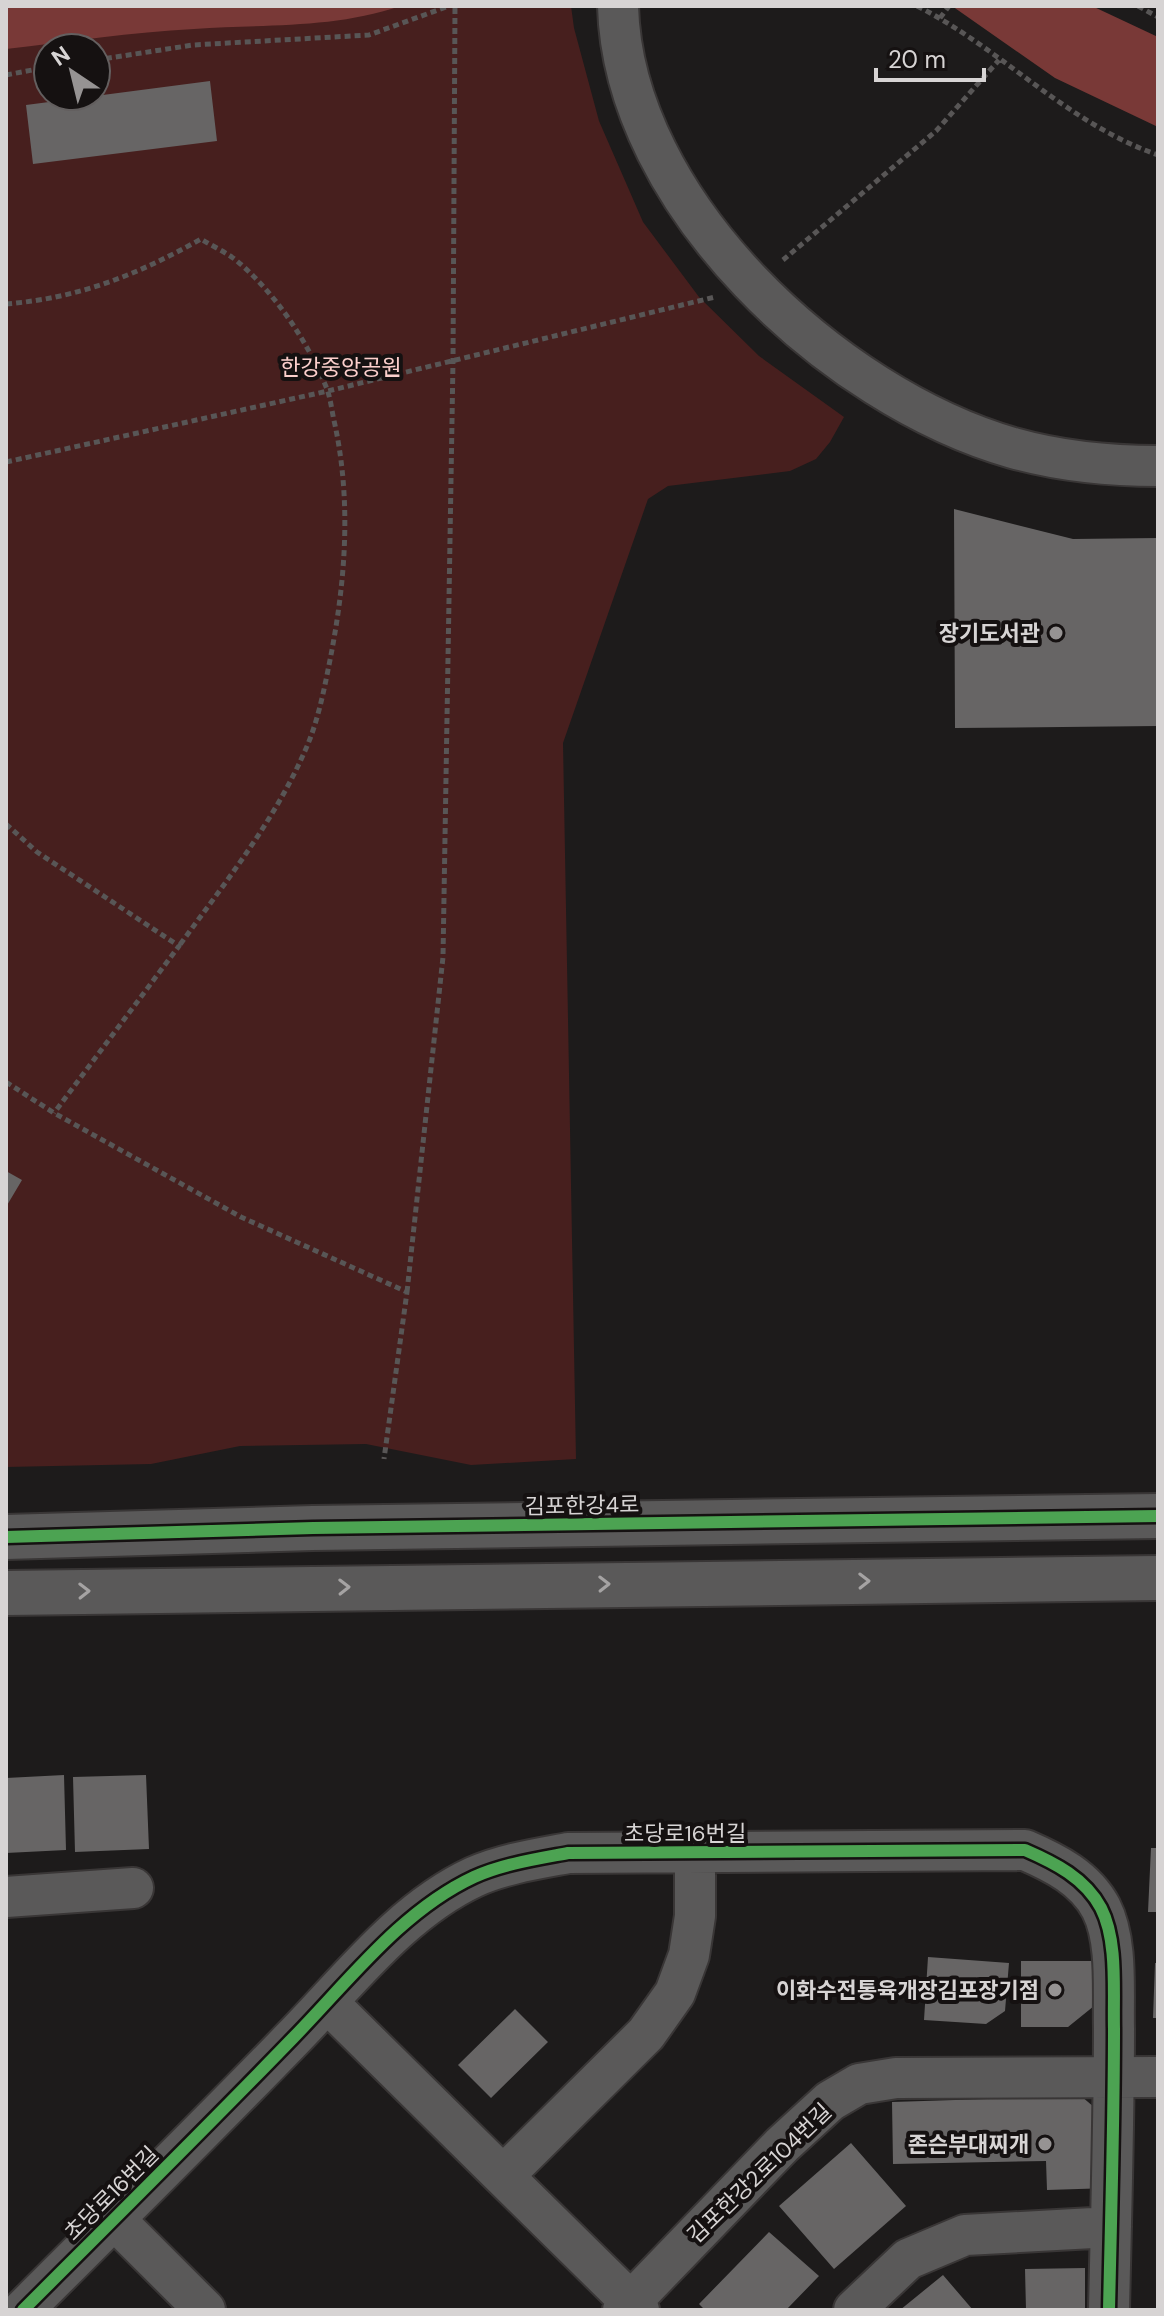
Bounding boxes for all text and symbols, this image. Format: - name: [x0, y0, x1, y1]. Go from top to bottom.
- north arrow: [32, 32, 112, 112]
- scale bar: [876, 32, 984, 82]
- text: N: [46, 40, 76, 73]
- text: 20 m: [888, 44, 946, 75]
- park label: 한강중앙공원: [280, 353, 402, 382]
- place label: 장기도서관: [939, 619, 1040, 648]
- marker: 장기도서관: [1047, 624, 1065, 642]
- street label: 김포한강4로: [524, 1490, 640, 1521]
- one-way arrow: [858, 1572, 871, 1589]
- one-way arrow: [598, 1575, 611, 1593]
- one-way arrow: [338, 1578, 351, 1596]
- one-way arrow: [78, 1583, 91, 1600]
- street label: 초당로16번길: [624, 1819, 746, 1848]
- place label: 이화수전통육개장김포장기점: [776, 1976, 1039, 2005]
- marker: 이화수전통육개장김포장기점: [1046, 1981, 1064, 1999]
- street label: 김포한강2로104번길: [681, 2097, 838, 2250]
- place label: 존슨부대찌개: [908, 2130, 1029, 2159]
- marker: 존슨부대찌개: [1036, 2135, 1054, 2153]
- street label: 초당로16번길: [58, 2140, 165, 2247]

